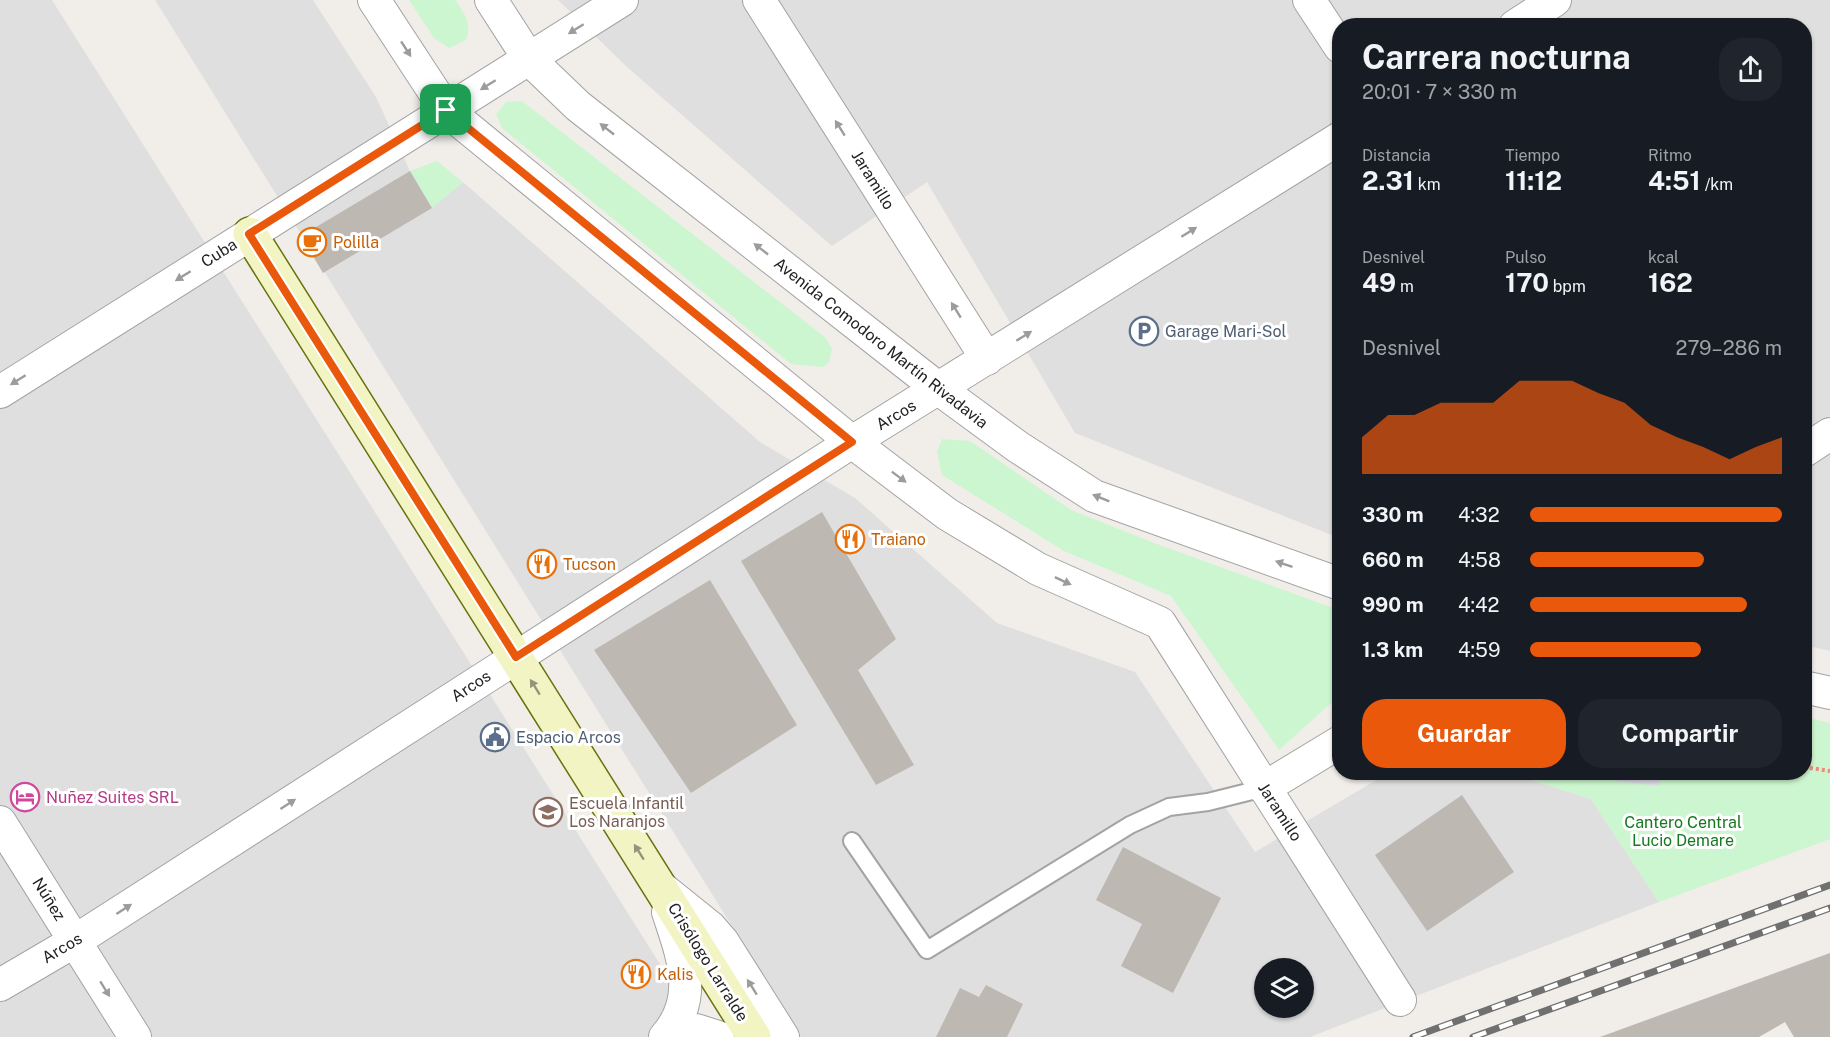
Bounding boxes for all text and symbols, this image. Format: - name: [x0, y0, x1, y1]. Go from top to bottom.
- one-way arrow: [568, 24, 584, 35]
- text: Carrera nocturna: [1362, 38, 1631, 76]
- button: share: [1719, 38, 1782, 101]
- one-way arrow: [400, 41, 411, 57]
- one-way arrow: [480, 79, 496, 90]
- text: 20:01 · 7 × 330 m: [1362, 80, 1517, 104]
- pin: [420, 84, 471, 135]
- icon: arrive: [429, 93, 462, 126]
- one-way arrow: [835, 119, 846, 136]
- one-way arrow: [599, 123, 615, 136]
- text: Distancia: [1362, 146, 1431, 165]
- text: Tiempo: [1505, 146, 1560, 165]
- text: Ritmo: [1648, 146, 1692, 165]
- street label: Jaramillo: [847, 147, 899, 213]
- text: 2.31: [1362, 165, 1414, 196]
- text: 11:12: [1505, 165, 1562, 196]
- text: 4:51: [1648, 165, 1701, 196]
- text: km: [1414, 175, 1441, 194]
- text: /km: [1701, 175, 1733, 194]
- cafe icon: Polilla: [296, 226, 328, 258]
- one-way arrow: [1181, 227, 1198, 238]
- place label: Polilla: [333, 233, 379, 252]
- street label: Cuba: [198, 235, 240, 271]
- one-way arrow: [753, 244, 768, 256]
- text: Desnivel: [1362, 248, 1425, 267]
- text: Pulso: [1505, 248, 1546, 267]
- text: kcal: [1648, 248, 1679, 267]
- street label: Avenida Comodoro Martín Rivadavia: [770, 254, 992, 432]
- text: 49: [1362, 267, 1396, 298]
- text: 170: [1505, 267, 1549, 298]
- text: 162: [1648, 267, 1693, 298]
- one-way arrow: [175, 270, 191, 281]
- text: m: [1396, 277, 1414, 296]
- text: bpm: [1549, 277, 1586, 296]
- one-way arrow: [951, 302, 962, 318]
- parking icon: Garage Mari-Sol: [1128, 315, 1160, 347]
- place label: Garage Mari-Sol: [1165, 322, 1287, 341]
- one-way arrow: [1016, 331, 1032, 342]
- text: Desnivel: [1362, 336, 1441, 360]
- text: 279–286 m: [1676, 336, 1782, 360]
- one-way arrow: [10, 374, 26, 385]
- street label: Arcos: [873, 396, 919, 434]
- one-way arrow: [891, 471, 906, 483]
- one-way arrow: [1092, 493, 1110, 502]
- text: 330 m: [1362, 503, 1424, 527]
- text: 4:32: [1458, 503, 1500, 527]
- restaurant icon: Traiano: [834, 523, 866, 555]
- place label: Traiano: [871, 530, 926, 549]
- restaurant icon: Tucson: [526, 548, 558, 580]
- text: 660 m: [1362, 548, 1424, 572]
- text: 4:58: [1458, 548, 1501, 572]
- place label: Tucson: [563, 555, 616, 574]
- one-way arrow: [1275, 559, 1293, 569]
- one-way arrow: [1055, 576, 1073, 586]
- text: 990 m: [1362, 593, 1424, 617]
- text: 4:42: [1458, 593, 1499, 617]
- text: 1.3 km: [1362, 638, 1423, 662]
- text: 4:59: [1458, 638, 1500, 662]
- street label: Arcos: [448, 666, 494, 706]
- one-way arrow: [529, 679, 540, 695]
- button: Guardar: [1362, 699, 1566, 768]
- button: Compartir: [1578, 699, 1782, 768]
- public building icon: Espacio Arcos: [479, 721, 511, 753]
- place label: Espacio Arcos: [516, 728, 621, 747]
- street label: Jaramillo: [1254, 779, 1306, 845]
- hotel icon: Nuñez Suites SRL: [9, 781, 41, 813]
- place label: Nuñez Suites SRL: [46, 788, 179, 807]
- place label: Escuela Infantil Los Naranjos: [569, 794, 684, 831]
- school or university icon: Escuela Infantil Los Naranjos: [532, 796, 564, 828]
- one-way arrow: [280, 798, 296, 809]
- park label: Cantero Central Lucio Demare: [1624, 813, 1742, 850]
- one-way arrow: [633, 844, 644, 861]
- street label: Núñez: [28, 874, 70, 924]
- street label: Crisólogo Larralde: [664, 899, 752, 1025]
- one-way arrow: [116, 904, 132, 915]
- street label: Arcos: [39, 929, 85, 967]
- restaurant icon: Kalis: [620, 958, 652, 990]
- map controls: [1254, 958, 1314, 1018]
- button: layers: [1254, 958, 1314, 1018]
- place label: Kalis: [657, 965, 693, 984]
- one-way arrow: [746, 979, 757, 996]
- one-way arrow: [100, 981, 111, 997]

